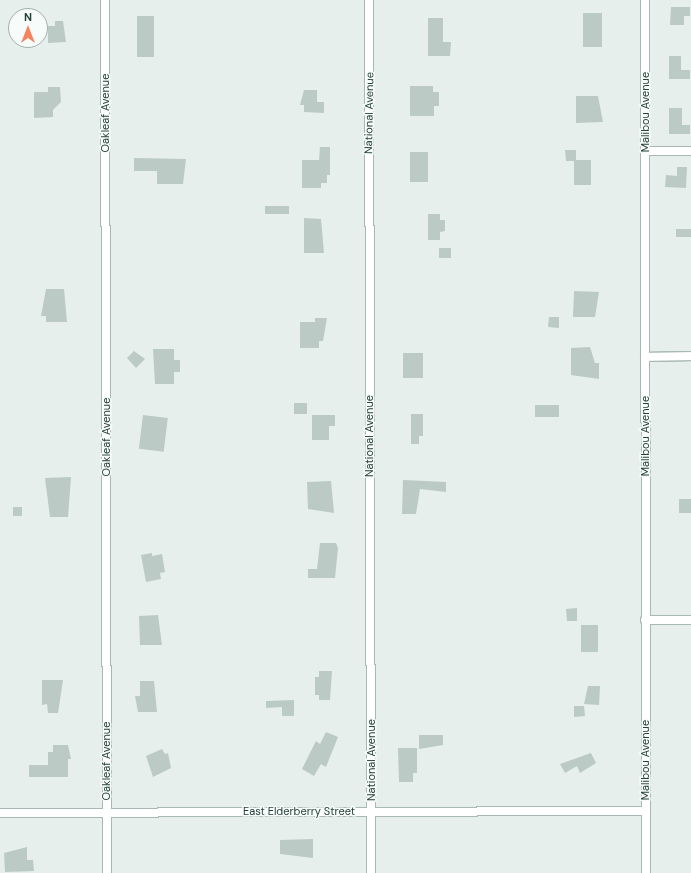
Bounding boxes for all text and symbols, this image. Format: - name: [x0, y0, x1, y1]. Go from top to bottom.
- north arrow: [8, 8, 48, 48]
- text: N: [24, 10, 32, 24]
- street label: National Avenue: [362, 72, 376, 154]
- street label: Malibou Avenue: [638, 72, 652, 152]
- street label: Oakleaf Avenue: [98, 74, 112, 152]
- street label: National Avenue: [362, 395, 376, 477]
- street label: Malibou Avenue: [638, 396, 652, 476]
- street label: Oakleaf Avenue: [99, 398, 113, 476]
- street label: National Avenue: [364, 719, 378, 801]
- street label: Malibou Avenue: [638, 720, 652, 800]
- street label: Oakleaf Avenue: [99, 722, 113, 800]
- street label: East Elderberry Street: [243, 804, 355, 818]

